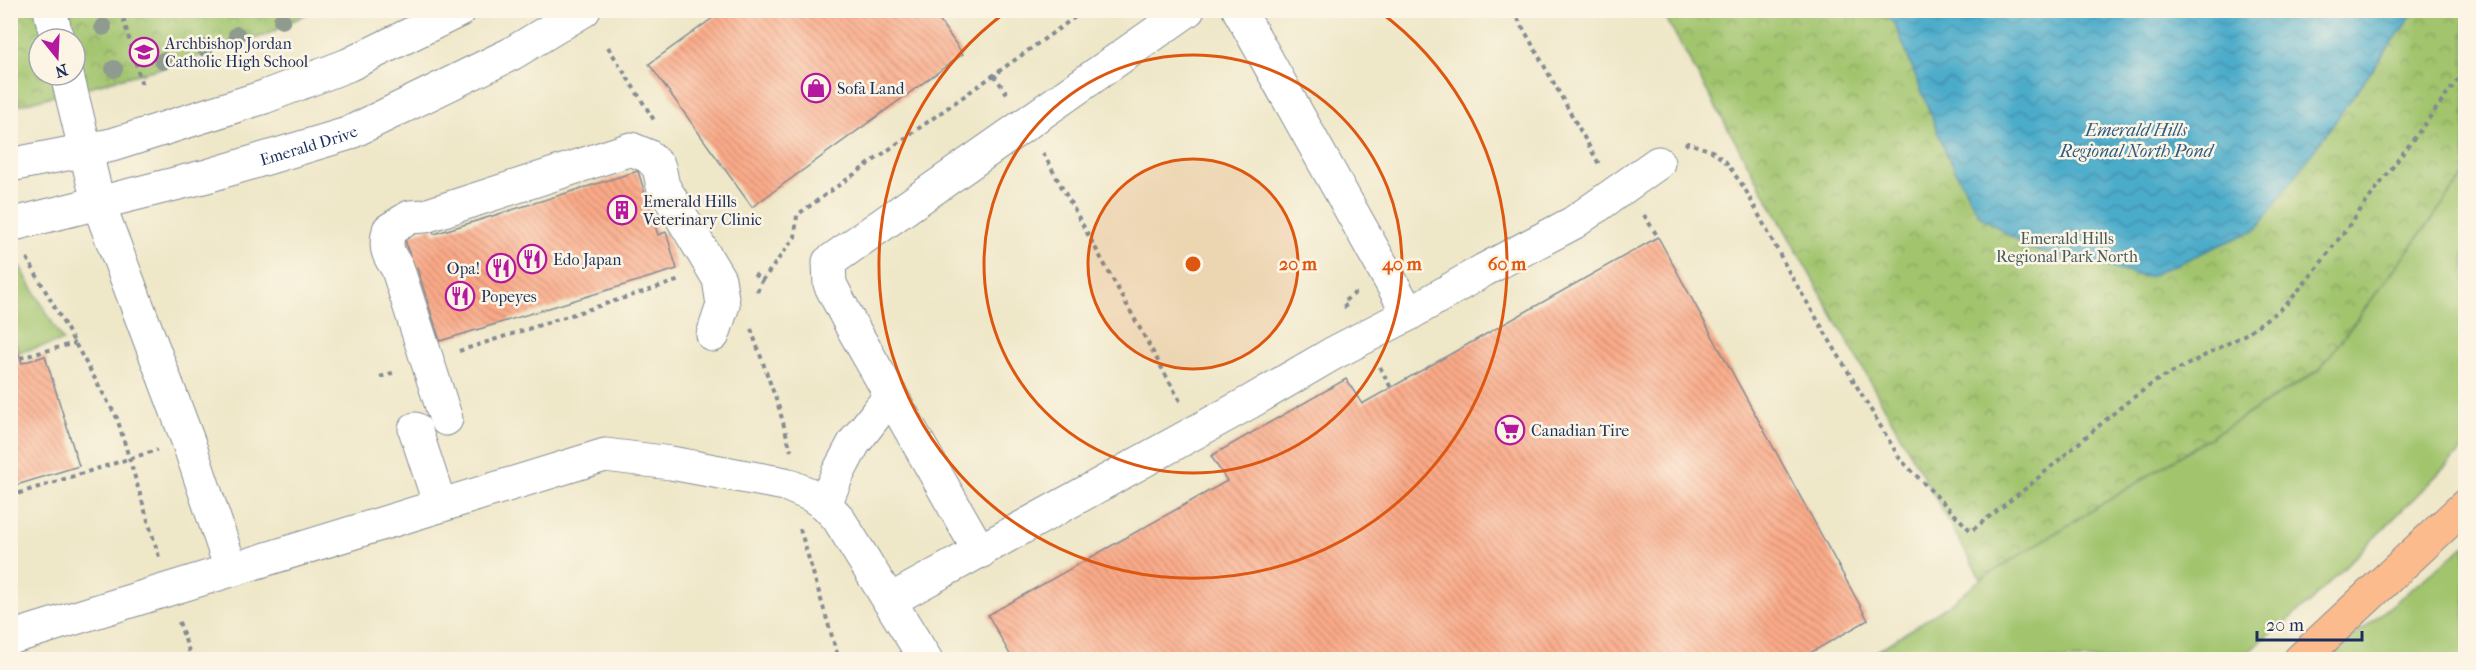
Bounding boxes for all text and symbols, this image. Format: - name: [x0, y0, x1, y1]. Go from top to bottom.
- north arrow: [27, 27, 87, 87]
- place label: Archbishop Jordan Catholic High School: [164, 34, 309, 71]
- school or university icon: Archbishop Jordan Catholic High School: [128, 36, 160, 68]
- text: N: [52, 60, 70, 82]
- shop icon: Sofa Land: [800, 72, 832, 104]
- place label: Sofa Land: [837, 79, 905, 98]
- water label: Emerald Hills Regional North Pond: [2058, 120, 2215, 162]
- street label: Emerald Drive: [258, 121, 361, 170]
- place label: Emerald Hills Veterinary Clinic: [642, 192, 762, 229]
- building icon: Emerald Hills Veterinary Clinic: [606, 194, 638, 226]
- park label: Emerald Hills Regional Park North: [1996, 229, 2138, 266]
- restaurant icon: Edo Japan: [516, 243, 548, 275]
- place label: Edo Japan: [553, 250, 622, 269]
- restaurant icon: Opa!: [485, 252, 517, 284]
- centre of rings: [1183, 254, 1203, 274]
- text: 20 m: [1279, 254, 1318, 275]
- text: 40 m: [1381, 254, 1423, 275]
- text: 60 m: [1488, 254, 1527, 275]
- place label: Opa!: [447, 259, 480, 278]
- restaurant icon: Popeyes: [444, 280, 476, 312]
- place label: Popeyes: [481, 287, 537, 306]
- supermarket icon: Canadian Tire: [1494, 414, 1526, 446]
- place label: Canadian Tire: [1531, 421, 1629, 440]
- scale bar: [2257, 604, 2362, 642]
- text: 20 m: [2266, 615, 2304, 636]

